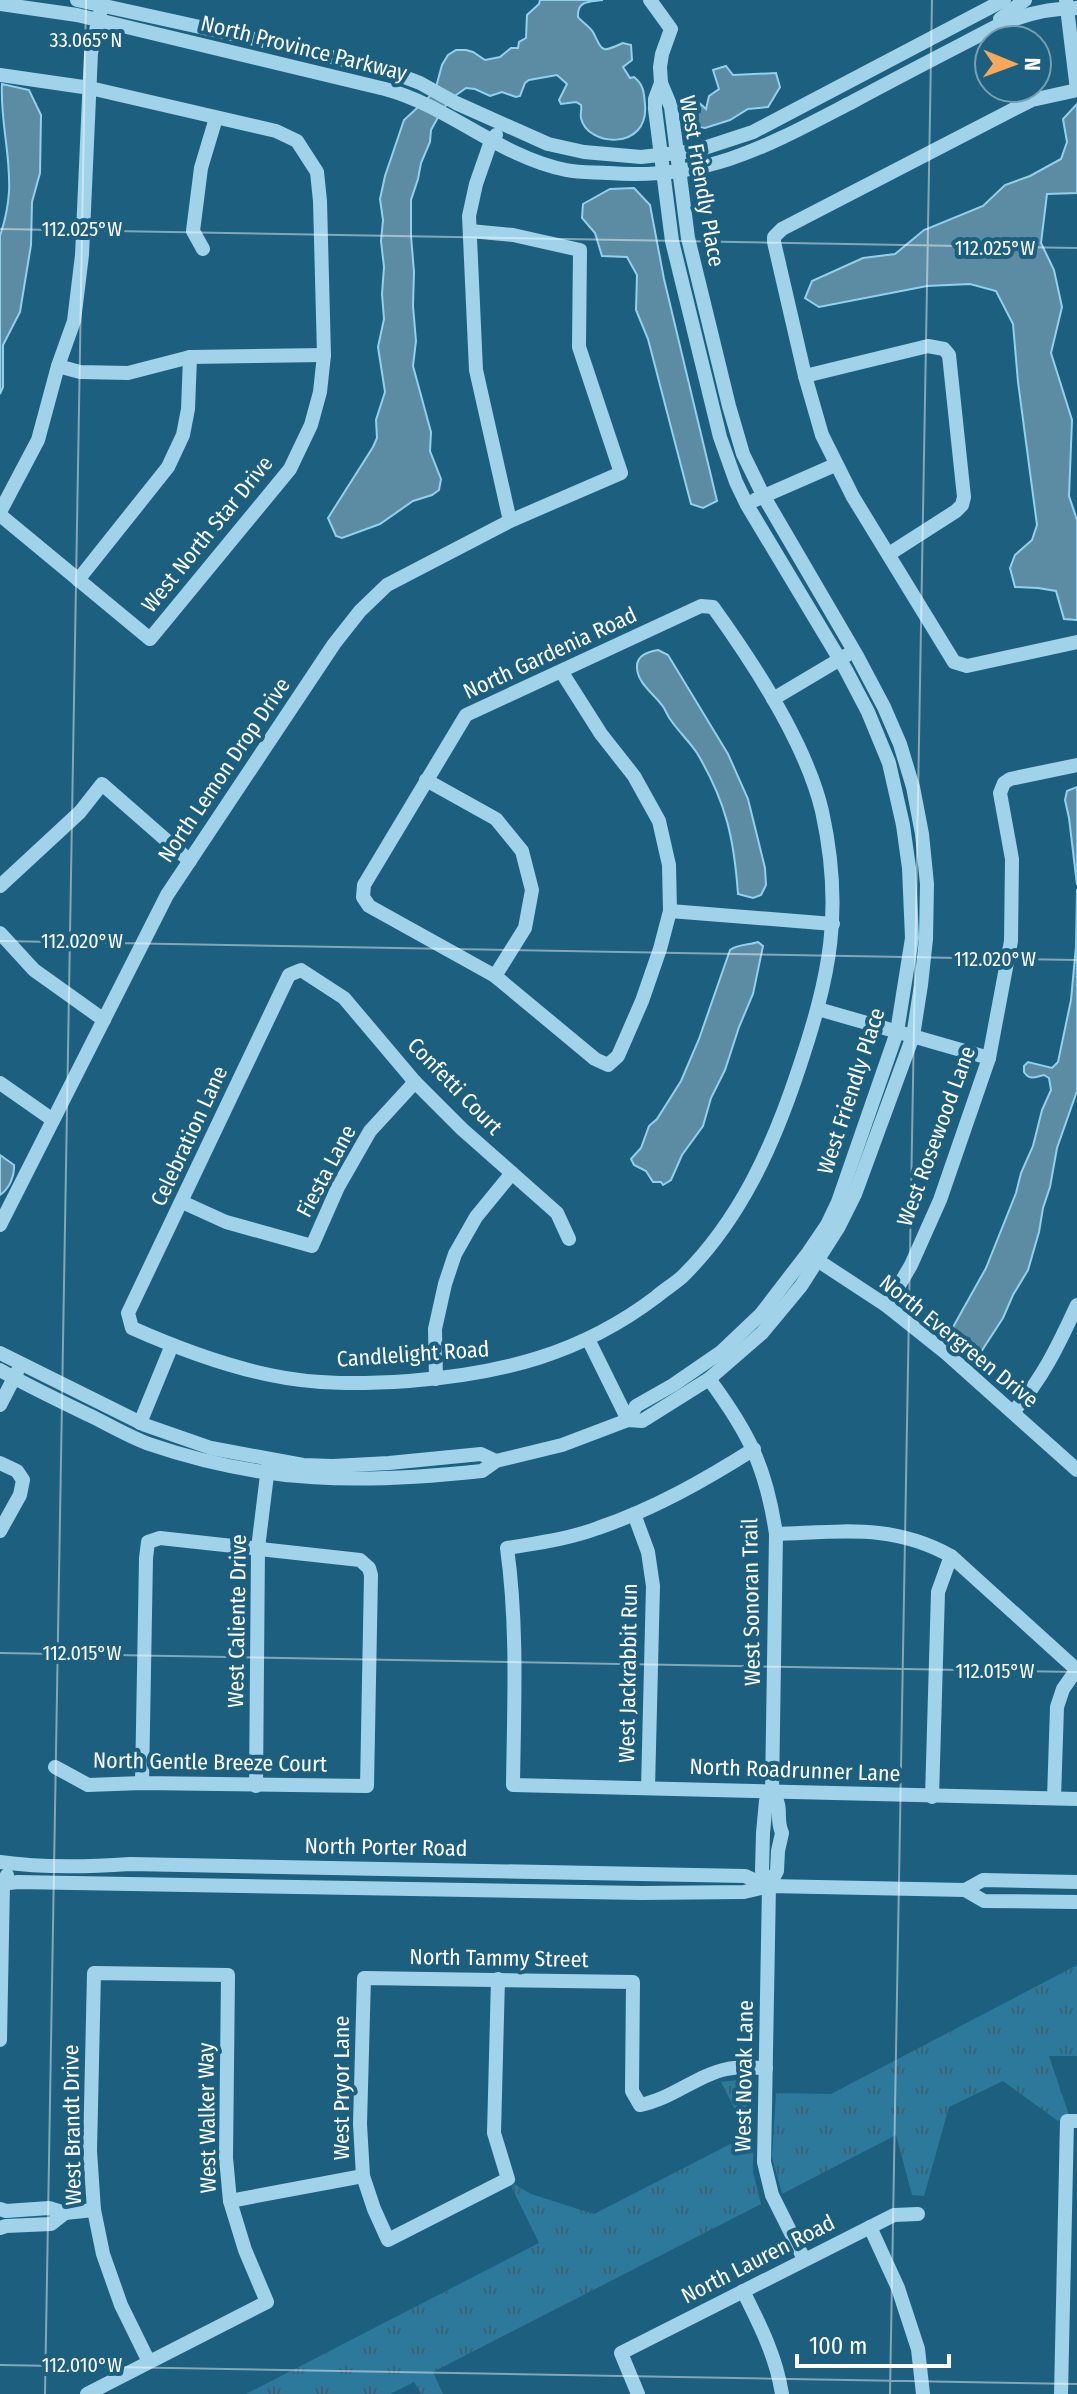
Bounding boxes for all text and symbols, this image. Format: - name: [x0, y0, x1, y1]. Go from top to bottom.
- street label: North Province Parkway: [198, 9, 410, 87]
- north arrow: [973, 24, 1053, 104]
- text: 33.065°N: [50, 28, 122, 52]
- text: N: [1019, 58, 1046, 71]
- street label: West Friendly Place: [674, 93, 730, 269]
- text: 112.025°W: [42, 217, 122, 241]
- text: 112.025°W: [955, 236, 1035, 260]
- street label: West North Star Drive: [136, 450, 278, 618]
- street label: North Gardenia Road: [459, 601, 641, 705]
- street label: North Lemon Drop Drive: [152, 673, 296, 867]
- text: 112.020°W: [41, 929, 123, 953]
- text: 112.020°W: [954, 947, 1036, 971]
- street label: West Friendly Place: [811, 1004, 891, 1178]
- street label: Confetti Court: [402, 1032, 509, 1141]
- street label: West Rosewood Lane: [891, 1042, 981, 1230]
- street label: Celebration Lane: [145, 1062, 233, 1210]
- street label: Fiesta Lane: [290, 1120, 362, 1222]
- street label: North Evergreen Drive: [874, 1269, 1044, 1413]
- street label: Candlelight Road: [336, 1335, 490, 1373]
- street label: West Sonoran Trail: [736, 1518, 766, 1686]
- street label: West Caliente Drive: [222, 1534, 252, 1708]
- street label: West Jackrabbit Run: [613, 1583, 643, 1763]
- text: 112.015°W: [42, 1641, 122, 1665]
- text: 112.015°W: [955, 1659, 1035, 1683]
- street label: North Gentle Breeze Court: [93, 1746, 328, 1778]
- street label: North Roadrunner Lane: [689, 1753, 901, 1787]
- street label: North Porter Road: [304, 1832, 468, 1862]
- street label: North Tammy Street: [409, 1943, 590, 1973]
- street label: West Novak Lane: [729, 2000, 759, 2152]
- street label: West Pryor Lane: [328, 2016, 355, 2160]
- street label: West Walker Way: [192, 2042, 222, 2194]
- street label: West Brandt Drive: [57, 2044, 87, 2206]
- street label: North Lauren Road: [677, 2209, 839, 2309]
- scale bar: [797, 2318, 949, 2368]
- text: 100 m: [809, 2332, 867, 2360]
- text: 112.010°W: [42, 2353, 122, 2377]

